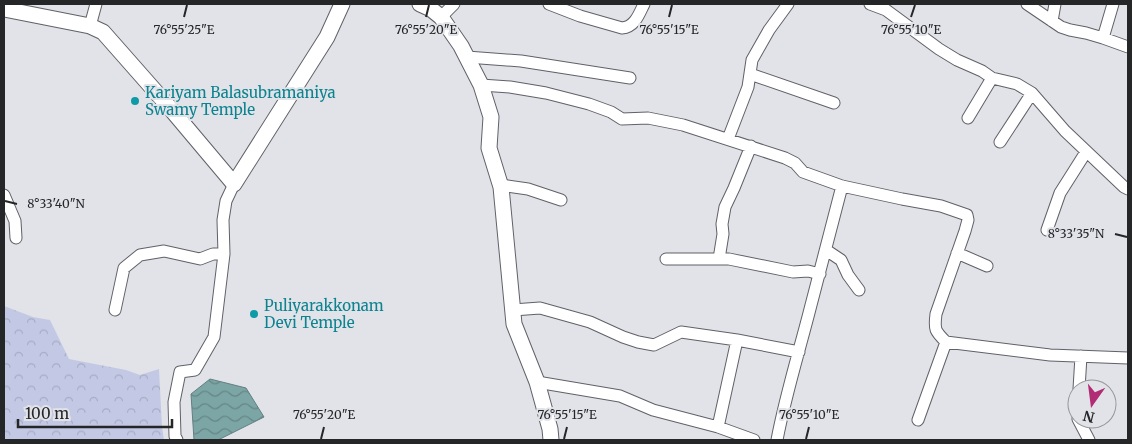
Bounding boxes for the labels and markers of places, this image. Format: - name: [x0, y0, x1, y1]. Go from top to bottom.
- place label: Kariyam Balasubramaniya Swamy Temple: [145, 83, 336, 119]
- marker: Kariyam Balasubramaniya Swamy Temple: [129, 95, 141, 107]
- place label: Puliyarakkonam Devi Temple: [264, 296, 384, 332]
- marker: Puliyarakkonam Devi Temple: [248, 308, 260, 320]

